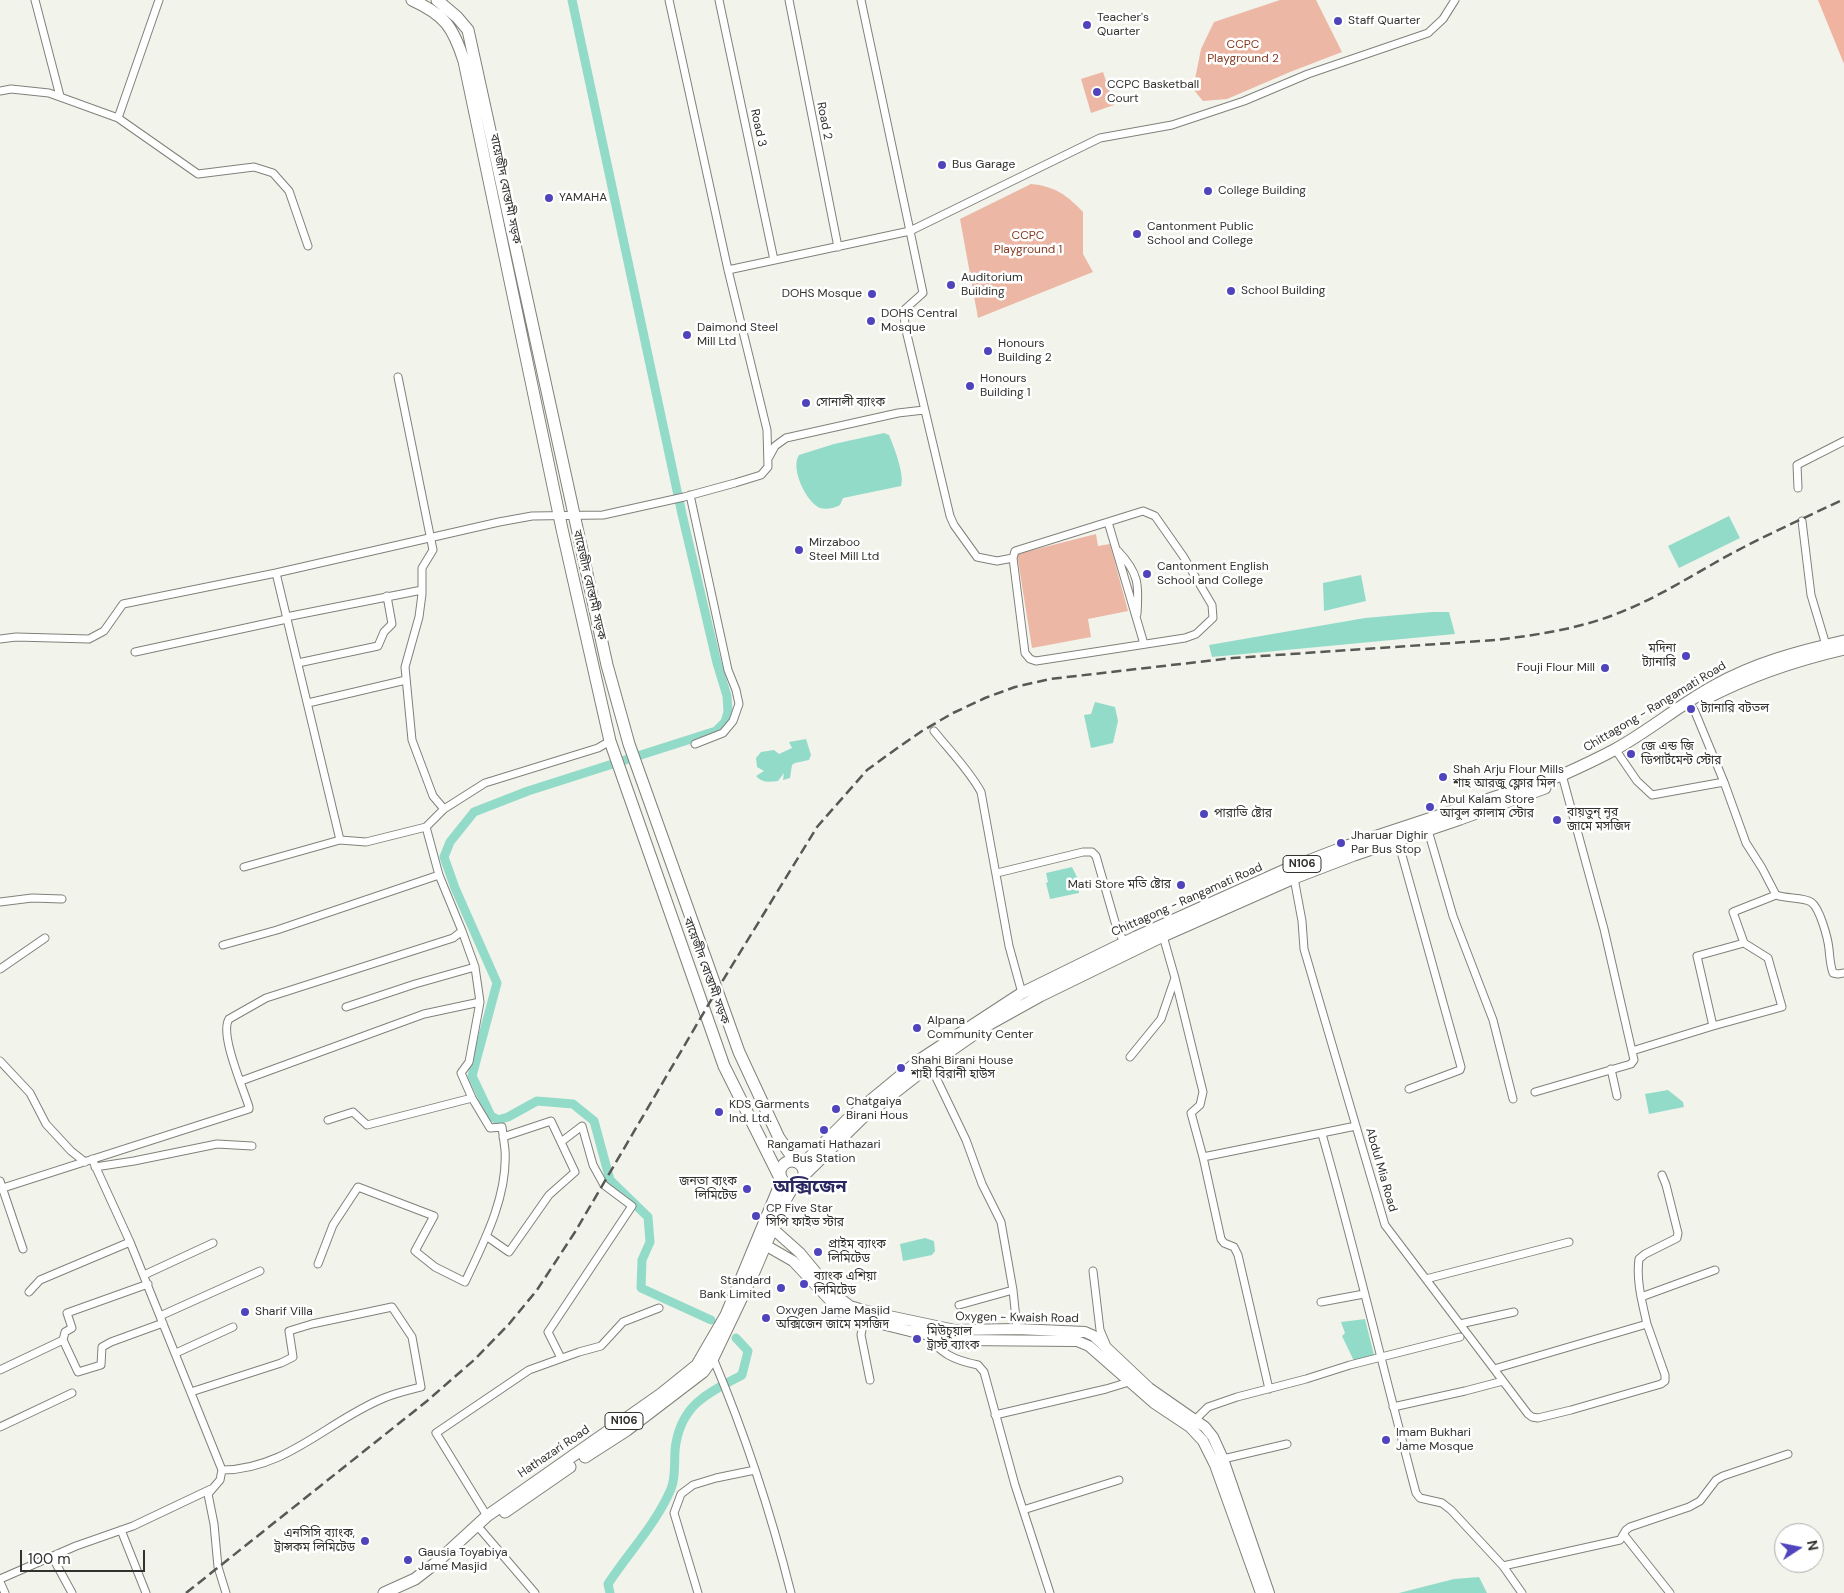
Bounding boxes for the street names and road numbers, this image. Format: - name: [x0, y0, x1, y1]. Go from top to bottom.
- street label: Road 2: [813, 101, 835, 141]
- street label: Road 3: [747, 108, 769, 148]
- street label: বায়েজীদ বোস্তামী সড়ক: [486, 133, 524, 245]
- street label: বায়েজীদ বোস্তামী সড়ক: [569, 529, 609, 641]
- street label: Chittagong - Rangamati Road: [1581, 659, 1729, 755]
- road number: N106: [1283, 856, 1321, 872]
- street label: Chittagong - Rangamati Road: [1109, 860, 1265, 940]
- street label: বায়েজীদ বোস্তামী সড়ক: [680, 916, 732, 1026]
- street label: Abdul Mia Road: [1362, 1127, 1400, 1213]
- street label: Oxygen - Kwaish Road: [955, 1310, 1079, 1326]
- road number: N106: [605, 1412, 643, 1430]
- street label: Hathazari Road: [516, 1423, 592, 1481]

